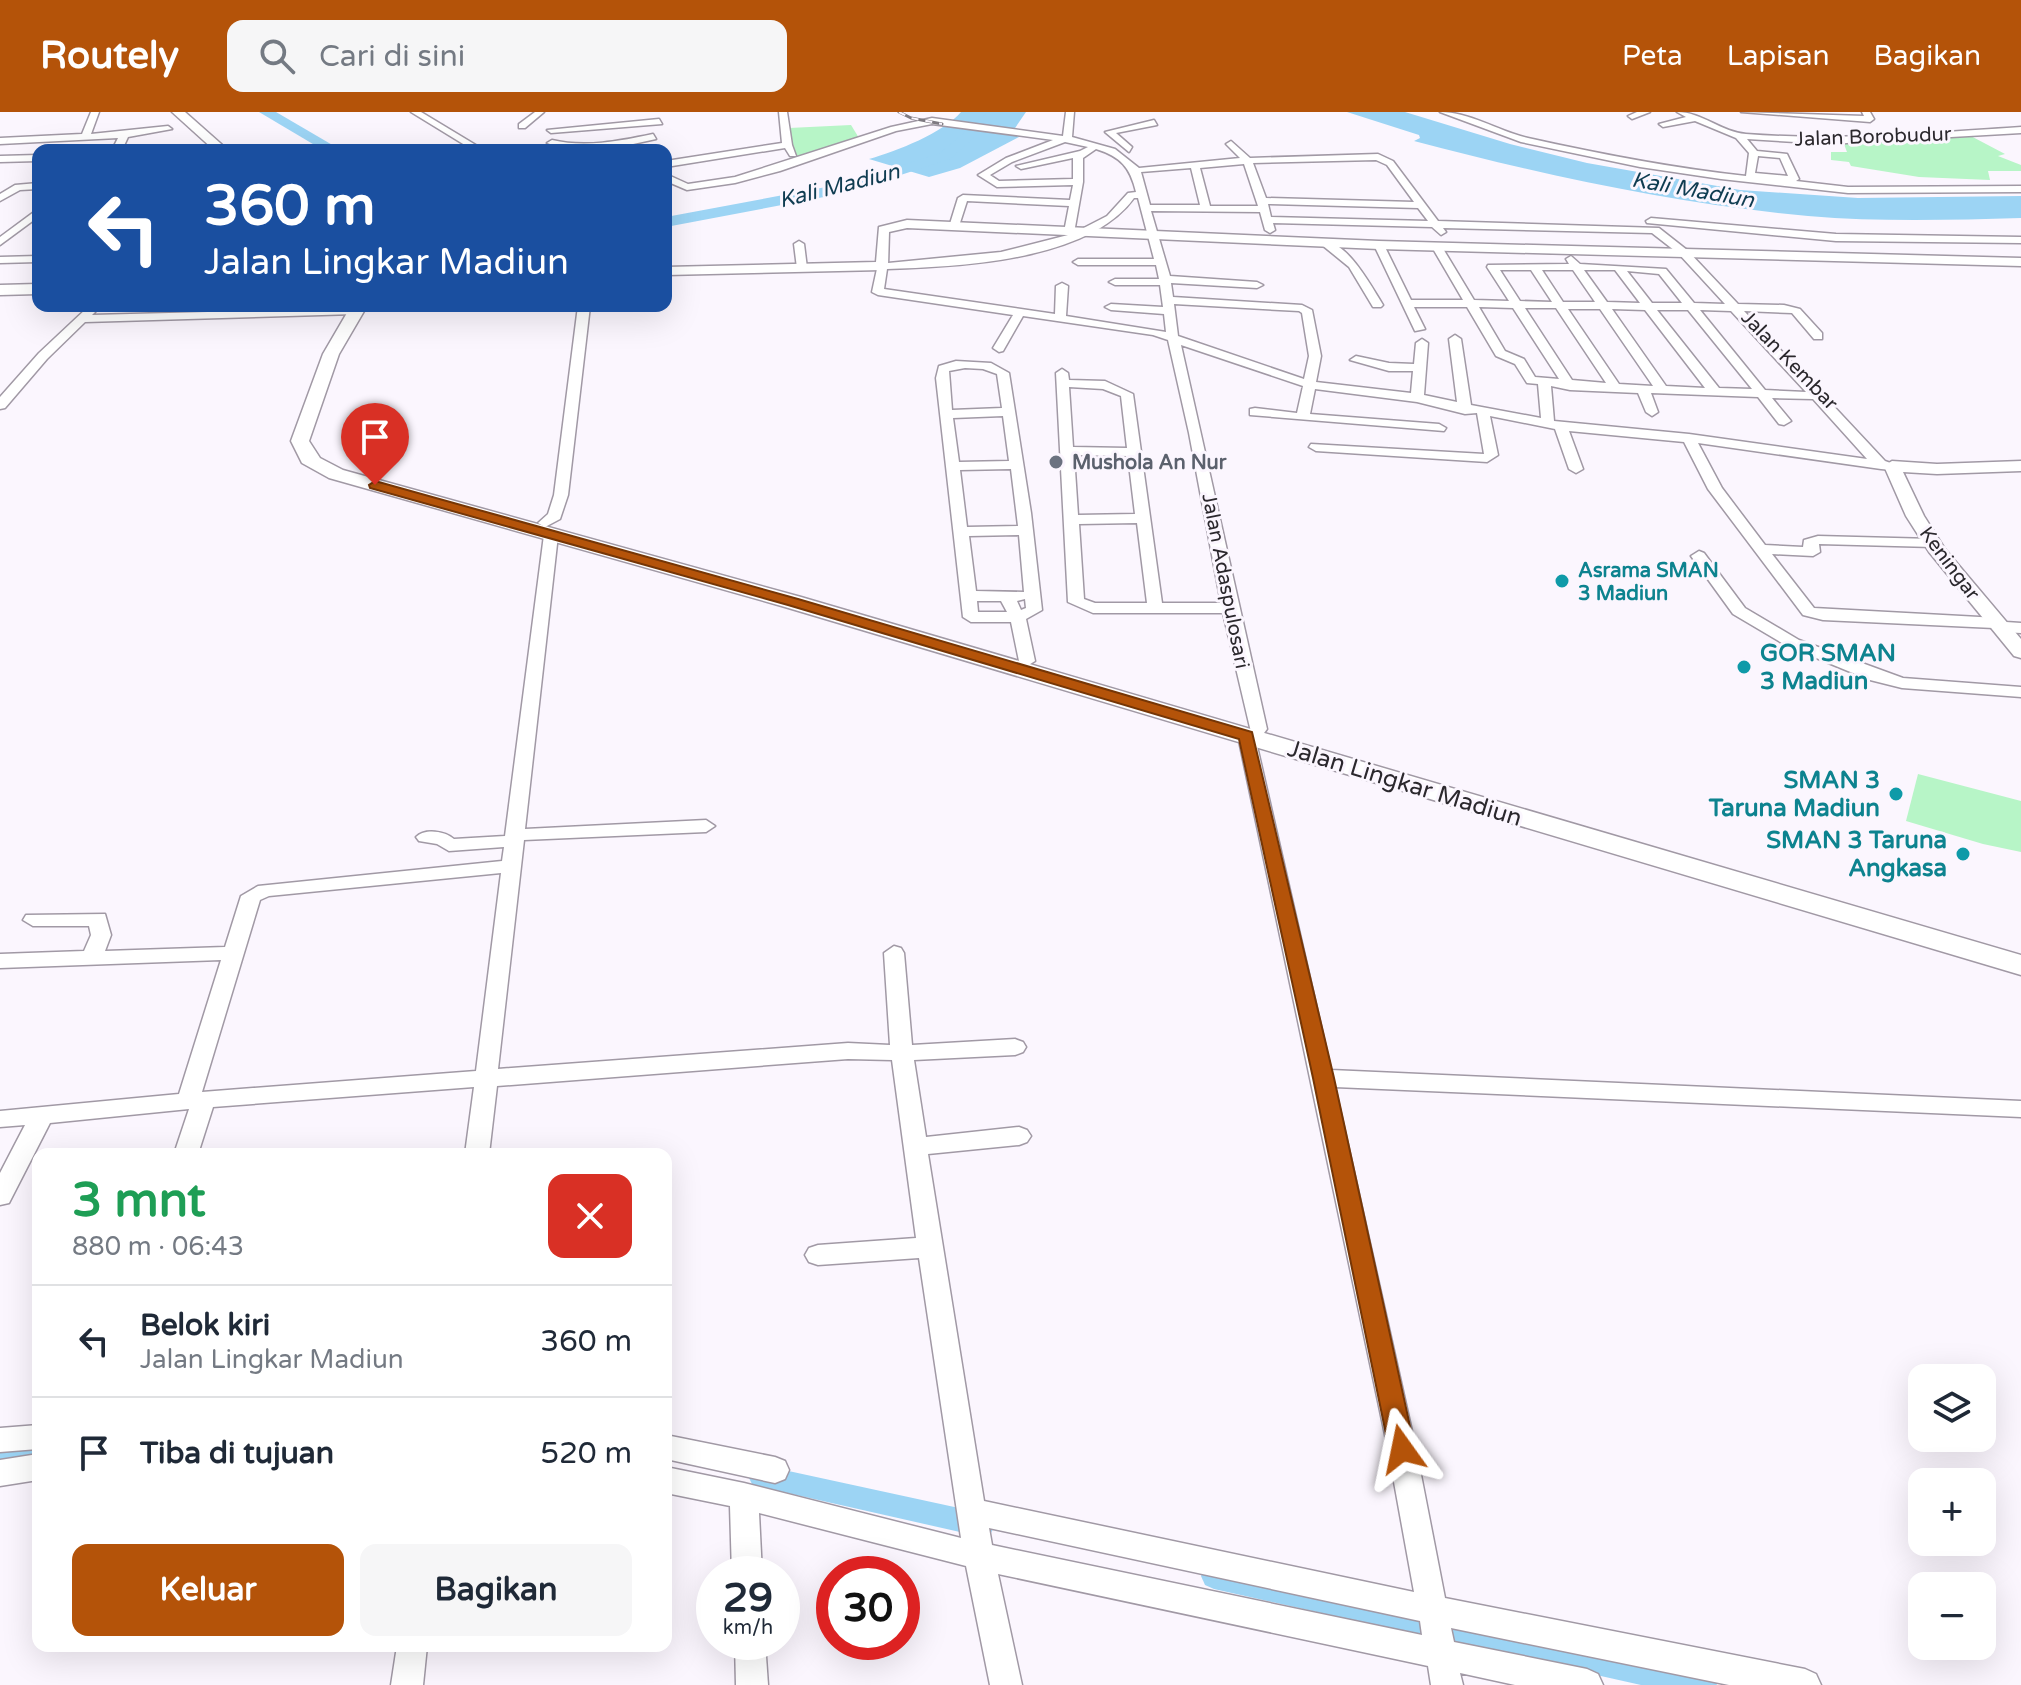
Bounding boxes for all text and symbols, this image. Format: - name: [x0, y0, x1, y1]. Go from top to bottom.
- search box: [227, 20, 787, 92]
- text: Routely: [40, 33, 179, 79]
- icon: search: [255, 34, 299, 78]
- text: Cari di sini: [319, 38, 465, 75]
- text: Peta: [1622, 39, 1683, 73]
- text: Lapisan: [1727, 39, 1829, 73]
- text: Bagikan: [1873, 39, 1981, 73]
- street label: Jalan Borobudur: [1794, 122, 1952, 152]
- water label: Kali Madiun: [776, 158, 903, 214]
- water label: Kali Madiun: [1630, 166, 1757, 214]
- text: 360 m: [204, 173, 375, 240]
- icon: left: [72, 176, 176, 280]
- text: Jalan Lingkar Madiun: [204, 241, 569, 284]
- street label: Jalan Kembar: [1736, 306, 1843, 416]
- pin: [341, 403, 409, 485]
- icon: arrive: [353, 415, 397, 459]
- place label: Mushola An Nur: [1072, 451, 1227, 475]
- marker: Mushola An Nur: [1047, 453, 1065, 471]
- street label: Jalan Adaspulosari: [1196, 492, 1254, 671]
- street label: Keningar: [1914, 522, 1985, 605]
- place label: Asrama SMAN 3 Madiun: [1578, 559, 1719, 606]
- marker: Asrama SMAN 3 Madiun: [1553, 572, 1571, 590]
- place label: GOR SMAN 3 Madiun: [1760, 639, 1896, 696]
- marker: GOR SMAN 3 Madiun: [1735, 658, 1753, 676]
- street label: Jalan Lingkar Madiun: [1284, 734, 1525, 833]
- place label: SMAN 3 Taruna Madiun: [1708, 766, 1880, 823]
- marker: SMAN 3 Taruna Madiun: [1887, 785, 1905, 803]
- place label: SMAN 3 Taruna Angkasa: [1766, 826, 1947, 883]
- marker: SMAN 3 Taruna Angkasa: [1954, 845, 1972, 863]
- text: 3 mnt: [72, 1172, 206, 1230]
- button: close: [548, 1174, 632, 1258]
- text: 880 m · 06:43: [72, 1231, 244, 1262]
- text: Belok kiri: [140, 1307, 270, 1344]
- icon: left: [72, 1319, 116, 1363]
- text: 360 m: [540, 1323, 632, 1360]
- text: Jalan Lingkar Madiun: [140, 1344, 404, 1375]
- map controls: [1908, 1364, 1996, 1660]
- button: layers: [1908, 1364, 1996, 1452]
- position arrow: [1360, 1407, 1444, 1491]
- icon: arrive: [72, 1431, 116, 1475]
- text: Tiba di tujuan: [140, 1435, 334, 1472]
- text: 520 m: [540, 1435, 632, 1472]
- button: +: [1908, 1468, 1996, 1556]
- button: Keluar: [72, 1544, 344, 1636]
- button: Bagikan: [360, 1544, 632, 1636]
- speed limit sign: 30: [816, 1556, 920, 1660]
- button: −: [1908, 1572, 1996, 1660]
- text: 29: [723, 1574, 773, 1622]
- text: km/h: [723, 1616, 773, 1640]

